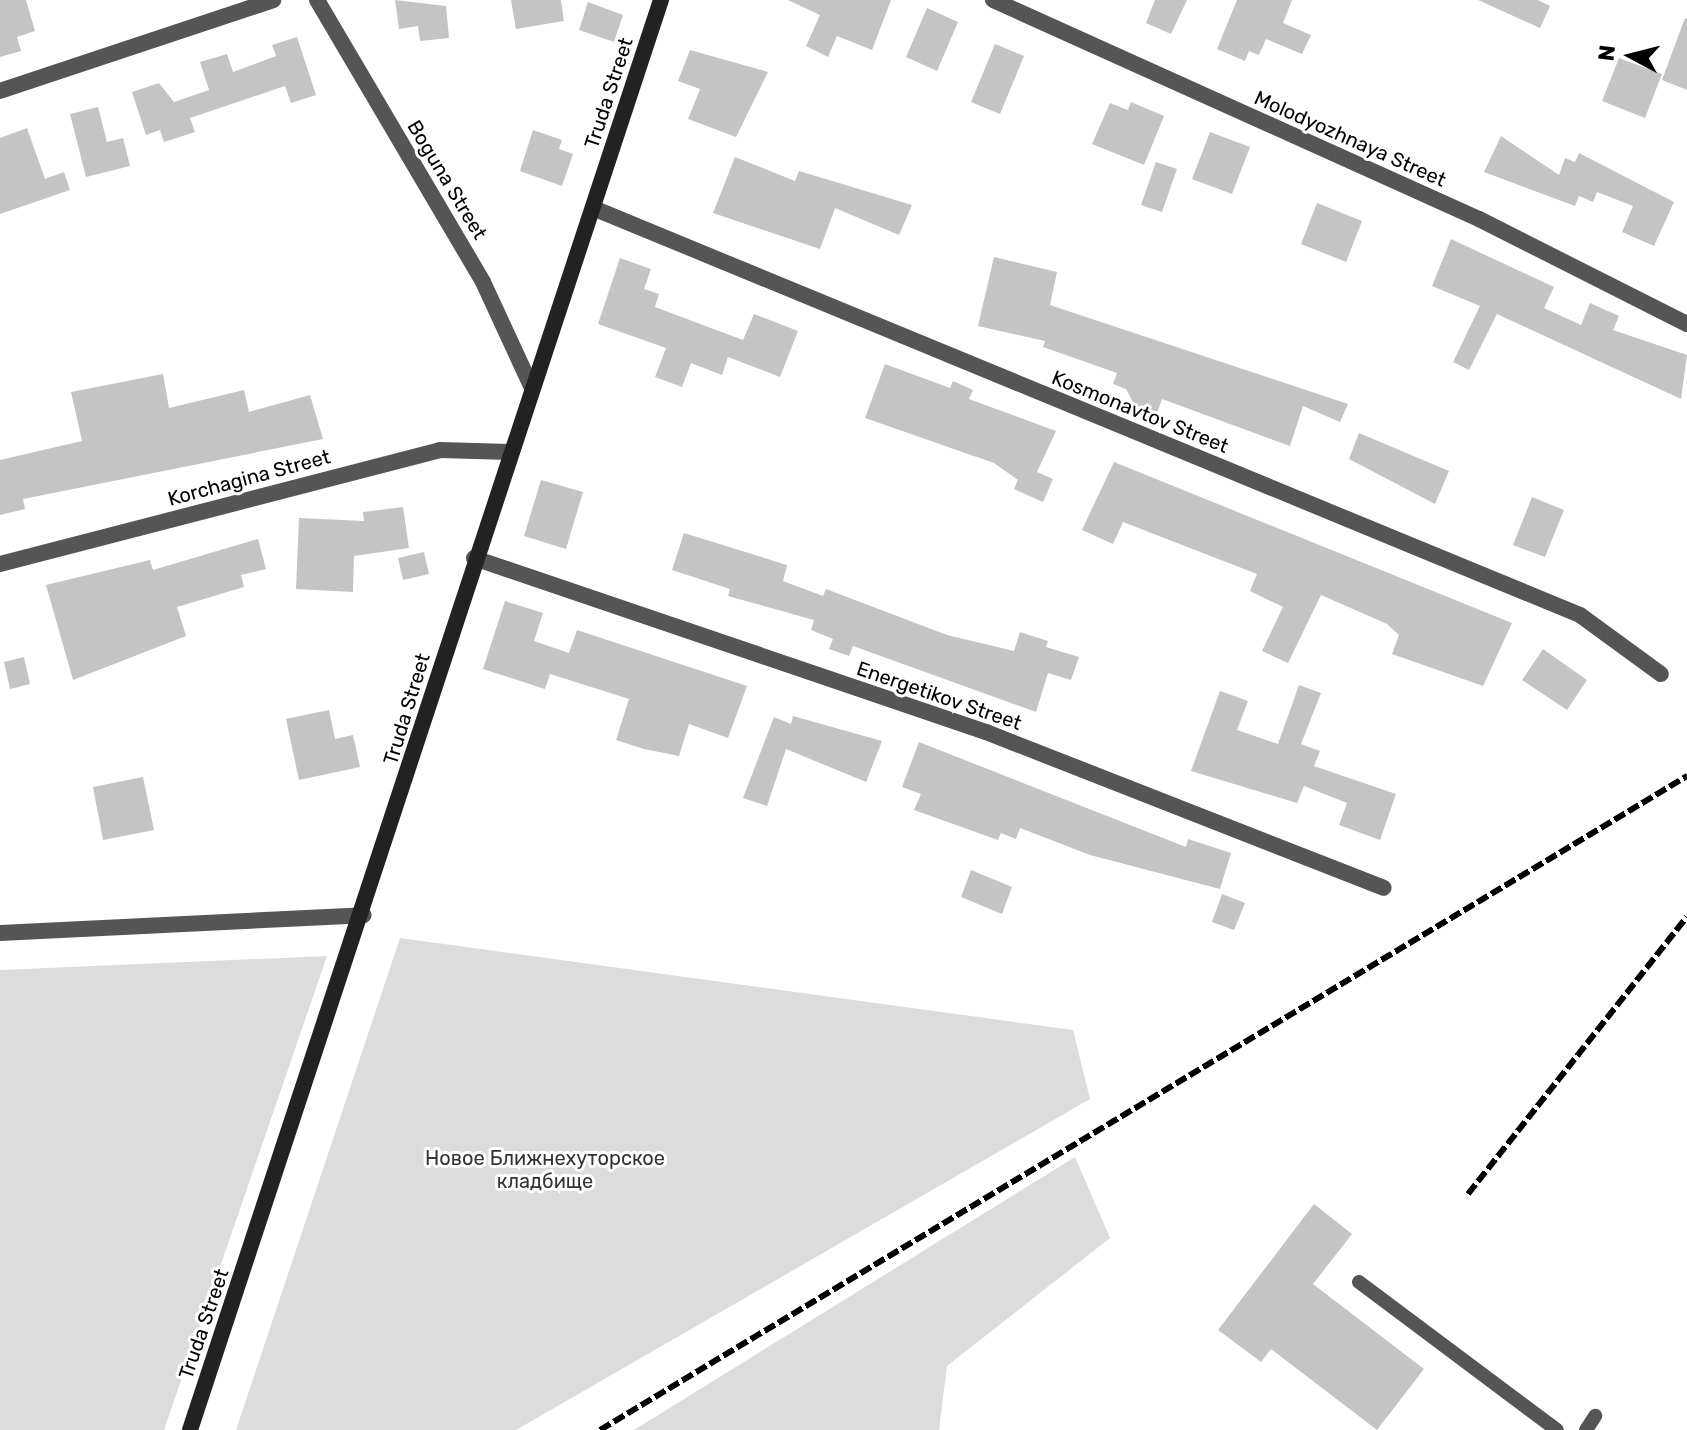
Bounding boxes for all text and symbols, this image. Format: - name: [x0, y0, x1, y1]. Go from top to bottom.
- north arrow: [1591, 16, 1671, 96]
- street label: Truda Street: [580, 34, 638, 152]
- text: N: [1592, 44, 1621, 63]
- street label: Molodyozhnaya Street: [1250, 86, 1450, 192]
- street label: Boguna Street: [402, 116, 492, 244]
- street label: Kosmonavtov Street: [1048, 365, 1232, 459]
- street label: Korchagina Street: [165, 445, 333, 511]
- street label: Truda Street: [379, 650, 435, 768]
- street label: Energetikov Street: [853, 656, 1025, 736]
- park label: Новое Ближнехуторское кладбище: [425, 1146, 665, 1193]
- street label: Truda Street: [174, 1266, 234, 1382]

